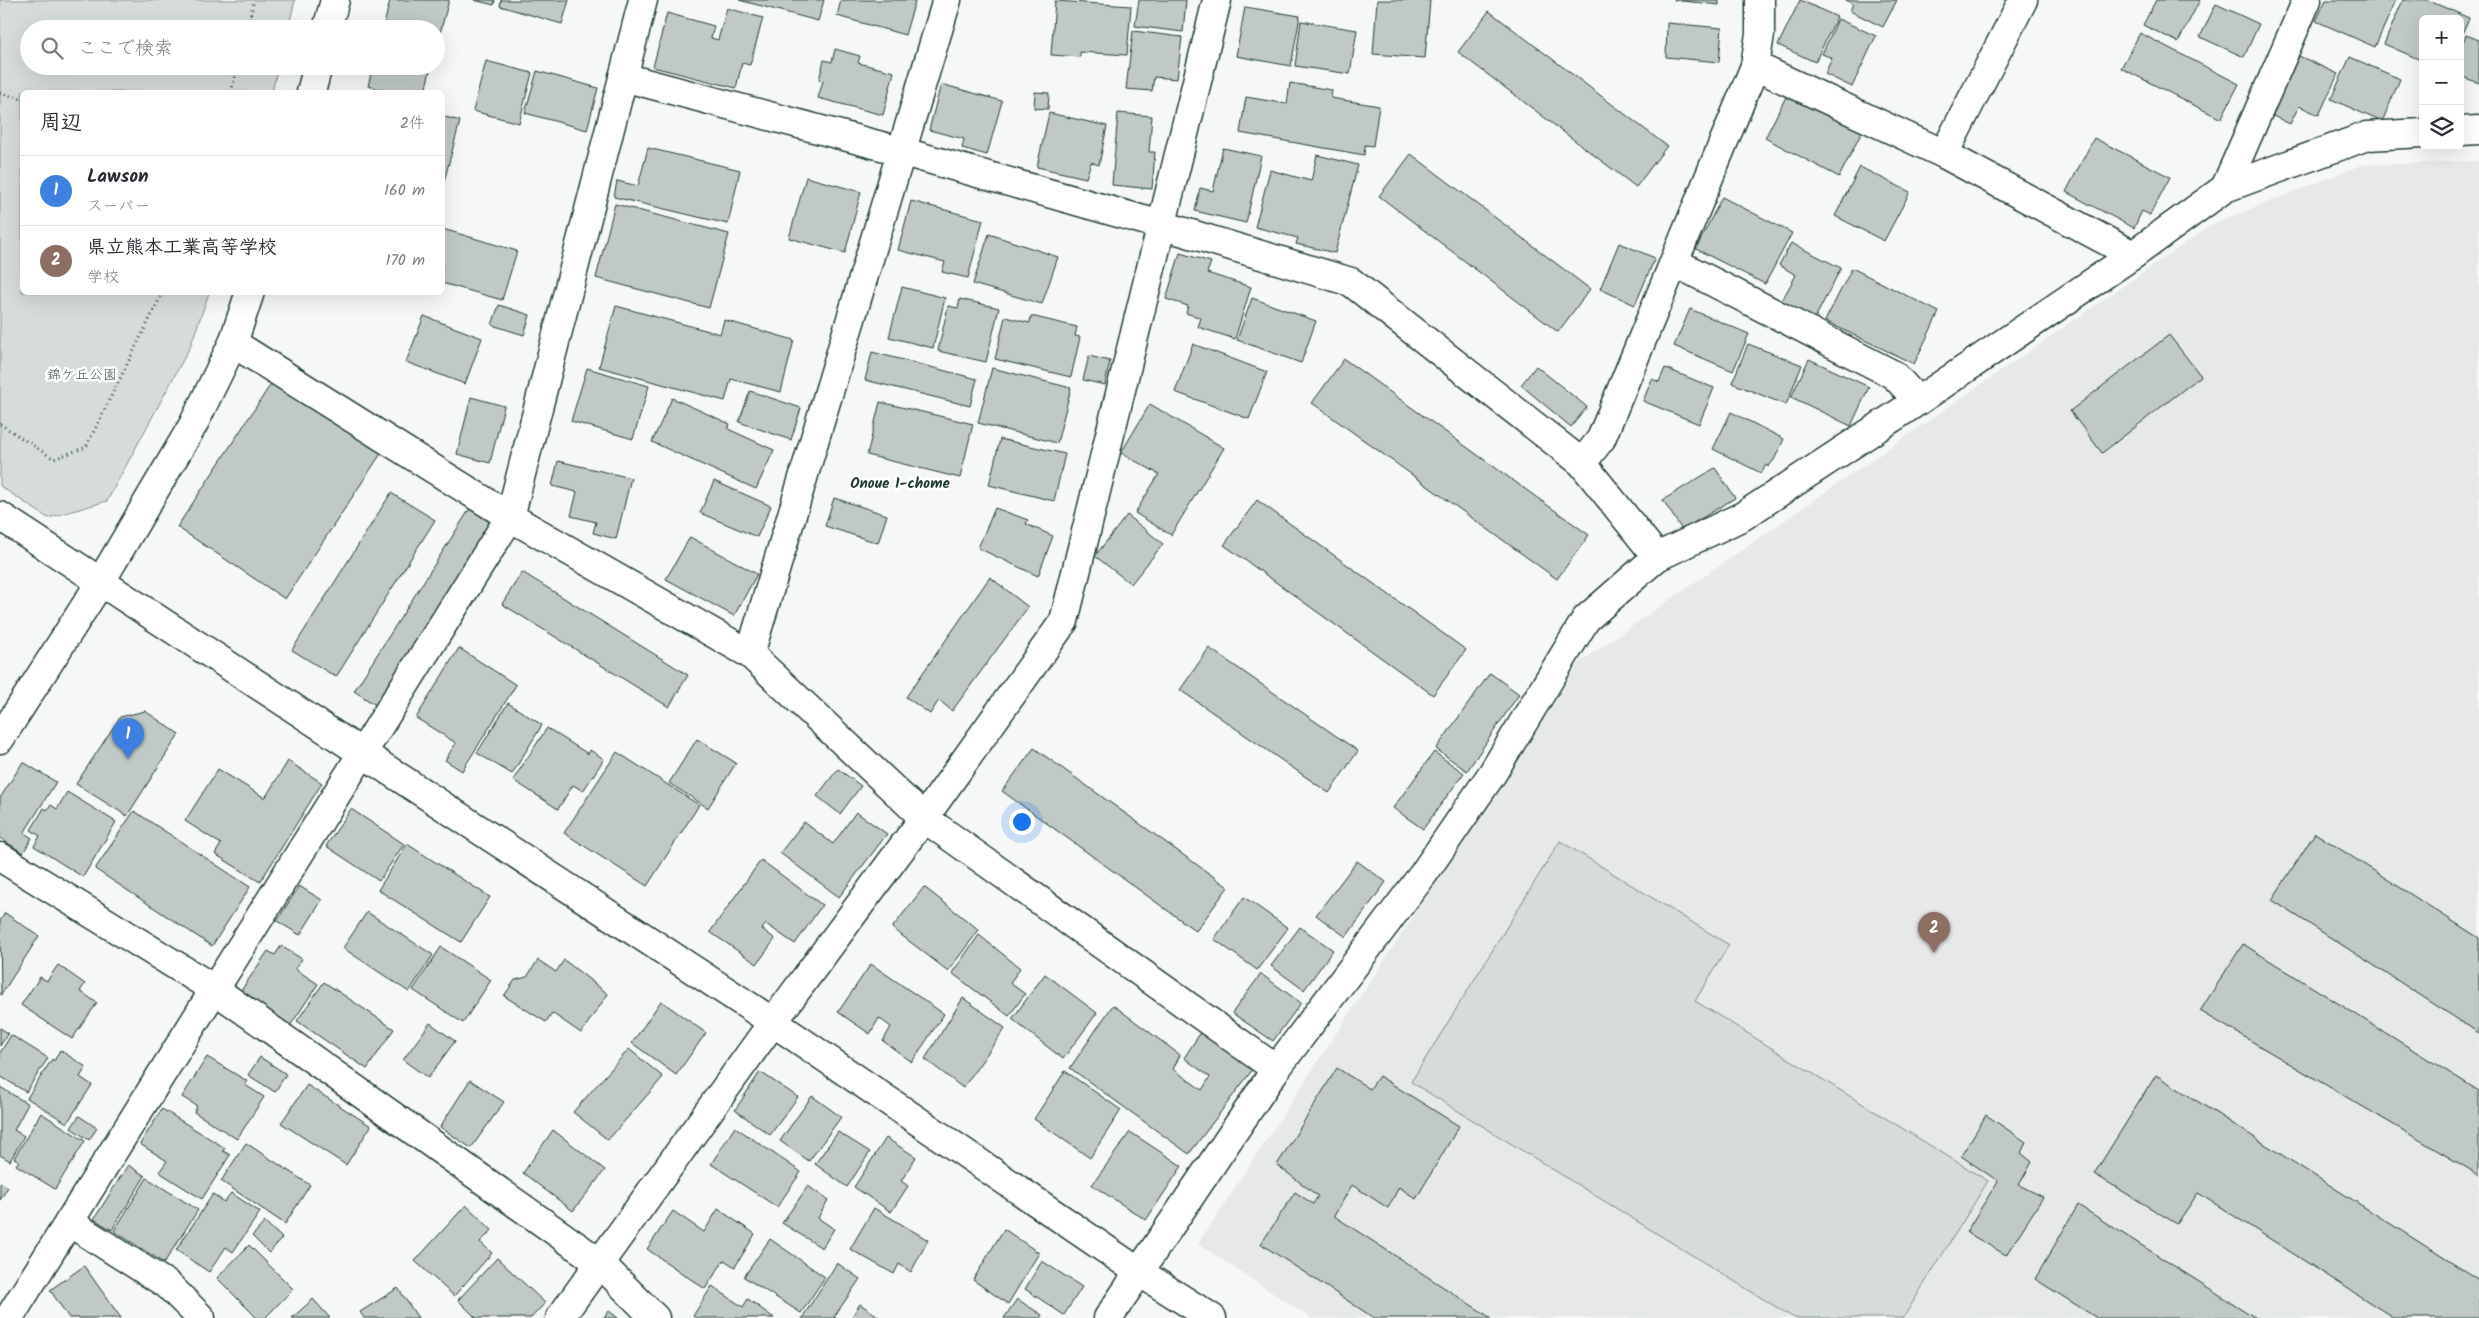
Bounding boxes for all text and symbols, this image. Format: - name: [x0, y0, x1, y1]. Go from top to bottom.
- map controls: [2419, 15, 2464, 150]
- button: +: [2419, 15, 2464, 60]
- search box: [20, 20, 445, 75]
- icon: search: [38, 34, 66, 62]
- text: ここで検索: [78, 34, 173, 64]
- button: −: [2419, 60, 2464, 105]
- button: layers: [2419, 105, 2464, 150]
- text: 周辺: [40, 107, 82, 140]
- text: 2件: [400, 111, 425, 136]
- text: Lawson: [87, 162, 149, 192]
- text: 1: [54, 178, 58, 203]
- text: 160 m: [384, 178, 425, 203]
- text: スーパー: [87, 194, 150, 219]
- text: 県立熊本工業高等学校: [87, 233, 277, 263]
- text: 2: [51, 248, 61, 273]
- text: 170 m: [385, 248, 425, 273]
- text: 学校: [87, 265, 119, 290]
- park label: 錦ケ丘公園: [47, 364, 117, 386]
- district label: Onoue 1-chome: [850, 472, 950, 496]
- pin: 1: [112, 718, 144, 759]
- your location: [1009, 809, 1035, 835]
- pin: 2: [1918, 912, 1950, 953]

